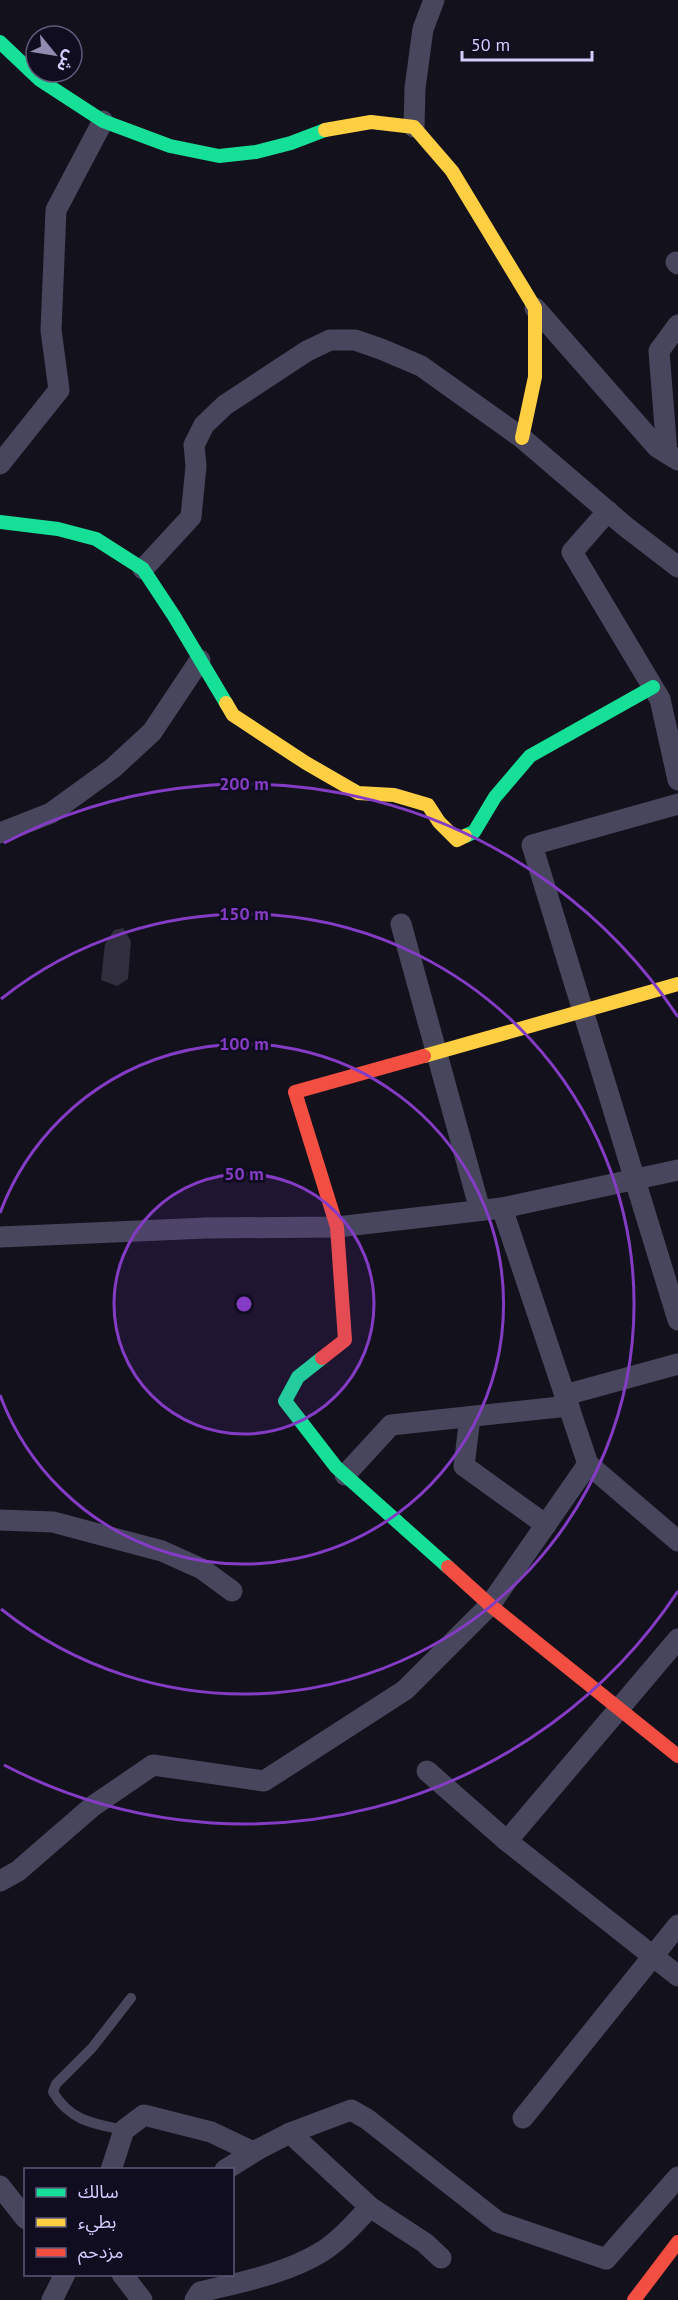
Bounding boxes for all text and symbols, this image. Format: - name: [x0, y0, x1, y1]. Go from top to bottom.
- north arrow: [24, 24, 84, 84]
- scale bar: [462, 24, 592, 62]
- text: 50 m: [471, 33, 510, 56]
- text: ش: [53, 47, 81, 76]
- text: 200 m: [219, 772, 269, 795]
- text: 150 m: [219, 902, 269, 925]
- text: 100 m: [219, 1032, 269, 1055]
- text: 50 m: [224, 1162, 264, 1185]
- centre of rings: [234, 1294, 254, 1314]
- legend: [24, 2168, 234, 2276]
- text: سالك: [78, 2180, 119, 2203]
- text: بطيء: [78, 2210, 116, 2235]
- text: مزدحم: [78, 2240, 123, 2265]

